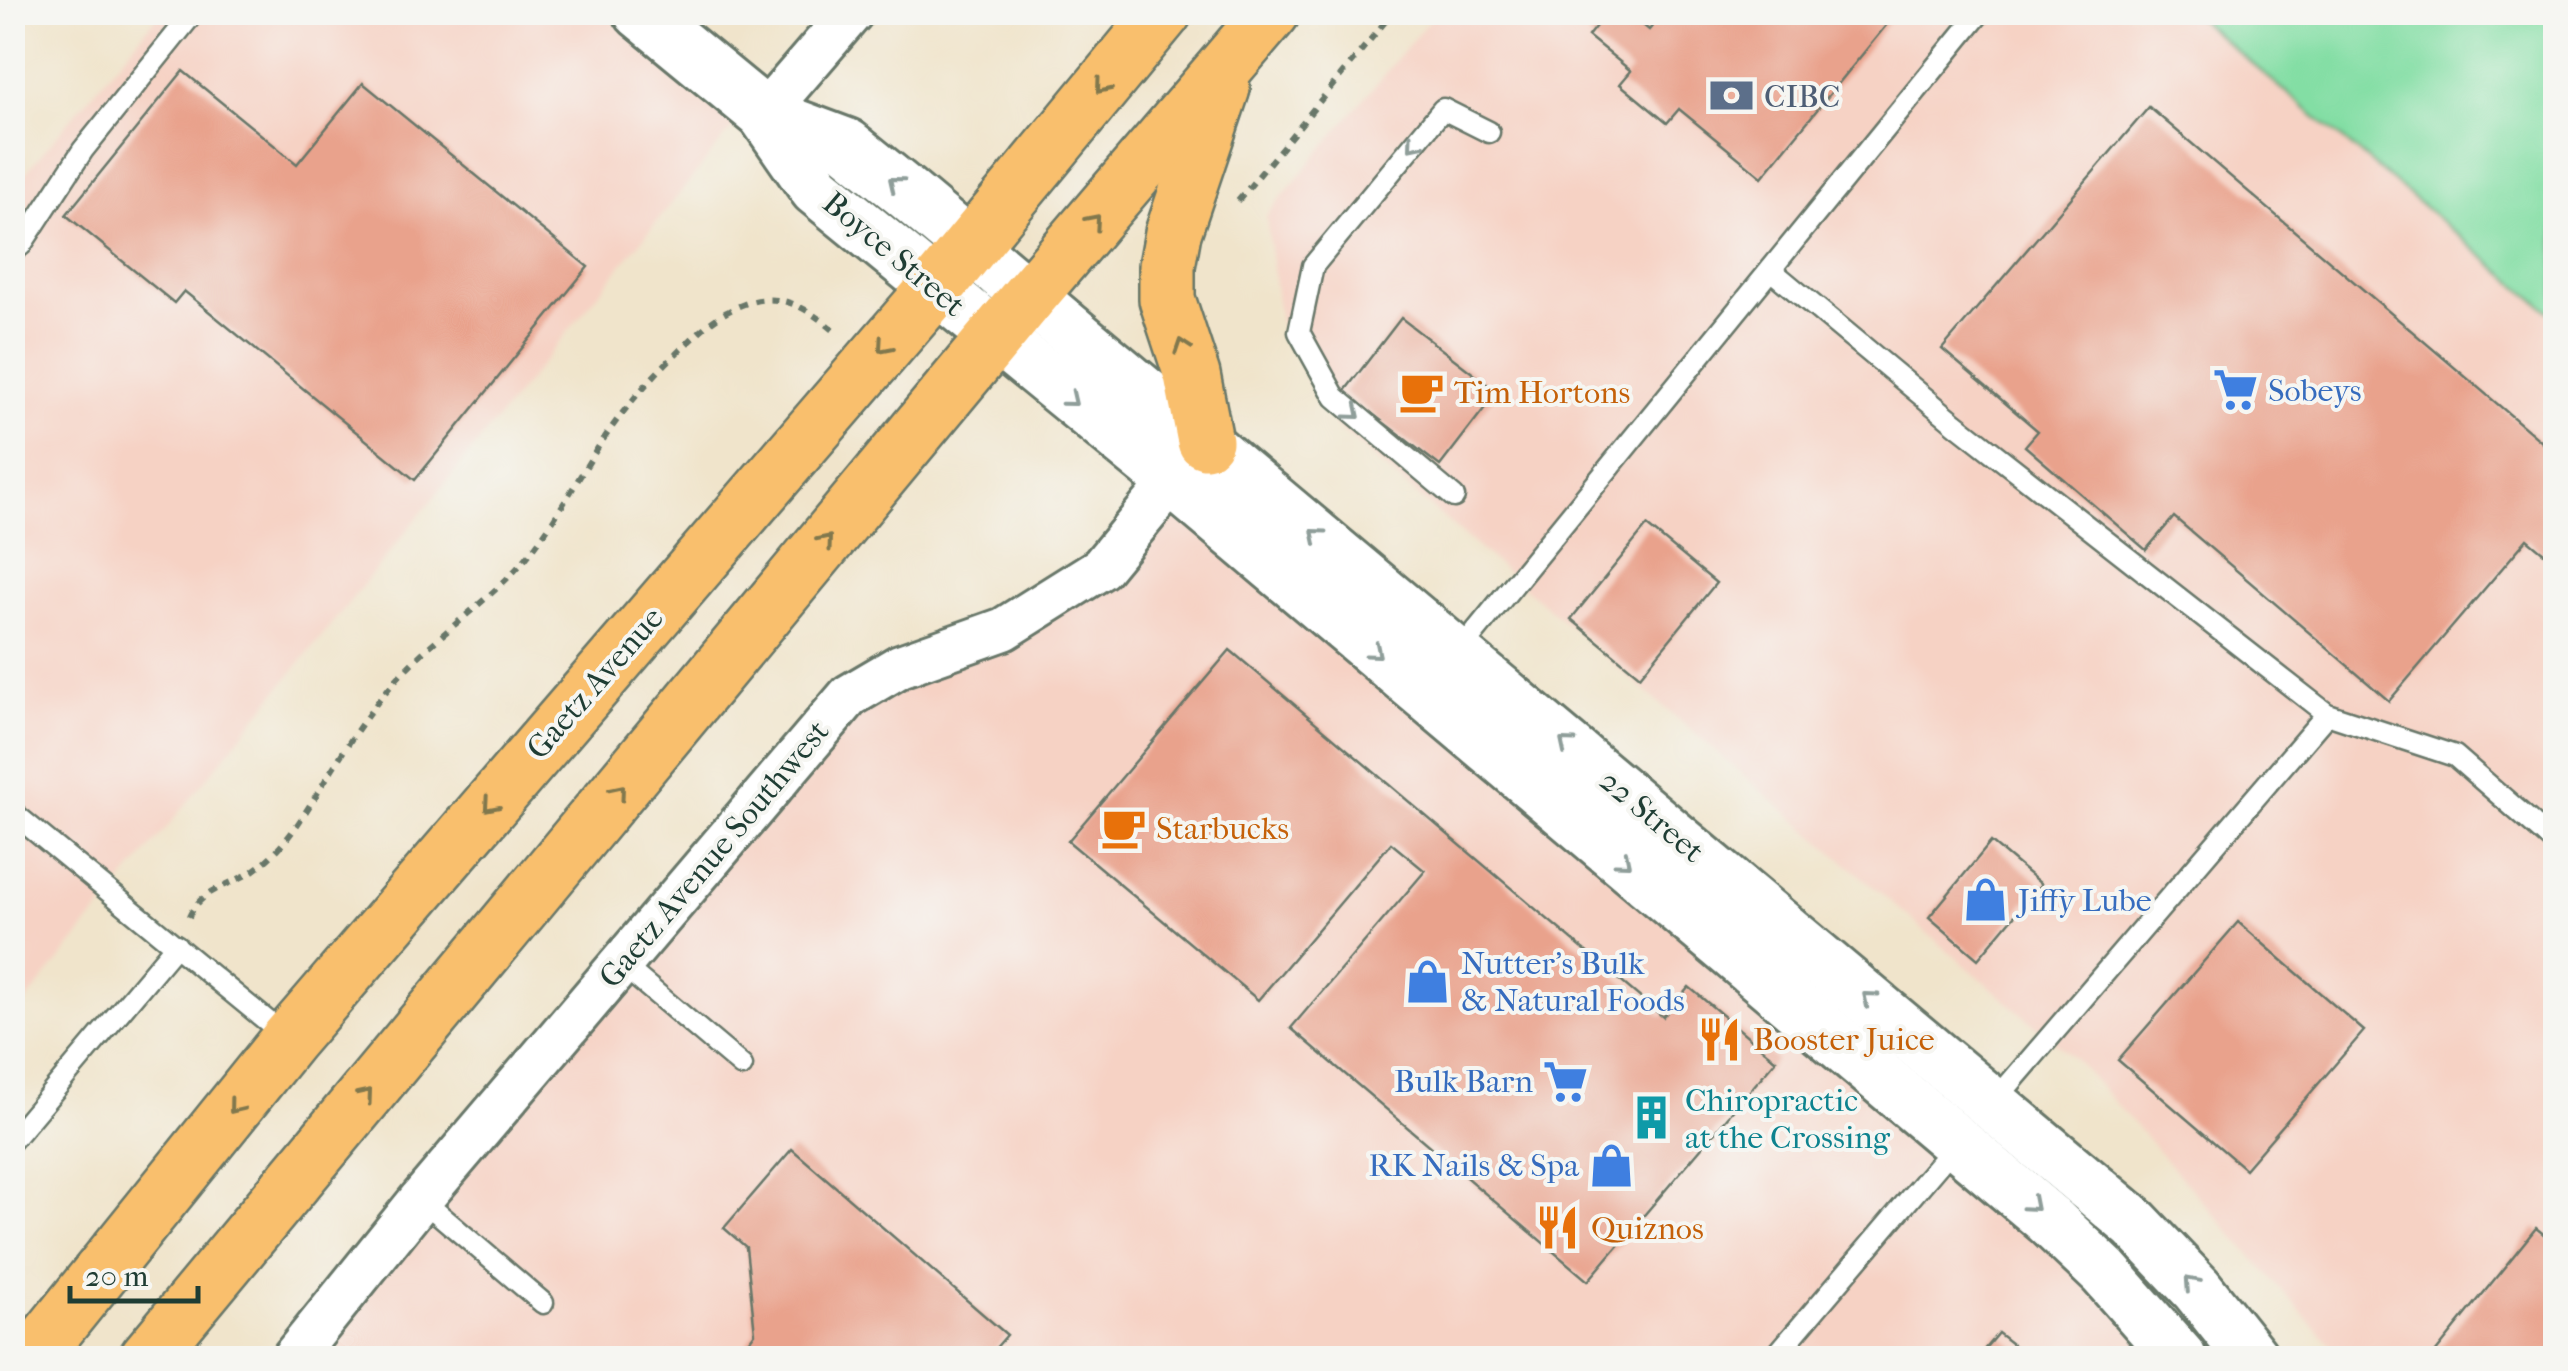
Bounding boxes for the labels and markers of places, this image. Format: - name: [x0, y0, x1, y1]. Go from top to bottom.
- bank icon: CIBC: [1707, 72, 1755, 120]
- place label: CIBC: [1764, 78, 1840, 115]
- supermarket icon: Sobeys: [2211, 366, 2259, 414]
- cafe icon: Tim Hortons: [1397, 368, 1445, 416]
- place label: Sobeys: [2268, 372, 2362, 409]
- place label: Tim Hortons: [1454, 374, 1630, 411]
- cafe icon: Starbucks: [1099, 804, 1147, 852]
- place label: Starbucks: [1156, 810, 1289, 847]
- shop icon: Jiffy Lube: [1961, 876, 2009, 924]
- place label: Jiffy Lube: [2015, 882, 2152, 919]
- place label: Nutter's Bulk & Natural Foods: [1461, 945, 1685, 1019]
- shop icon: Nutter's Bulk & Natural Foods: [1404, 957, 1452, 1005]
- restaurant icon: Booster Juice: [1696, 1015, 1744, 1063]
- place label: Booster Juice: [1753, 1021, 1935, 1058]
- supermarket icon: Bulk Barn: [1542, 1057, 1590, 1105]
- place label: Bulk Barn: [1394, 1063, 1533, 1100]
- place label: Chiropractic at the Crossing: [1685, 1082, 1891, 1156]
- building icon: Chiropractic at the Crossing: [1628, 1094, 1676, 1142]
- shop icon: RK Nails & Spa: [1588, 1141, 1636, 1189]
- place label: RK Nails & Spa: [1369, 1147, 1580, 1184]
- restaurant icon: Quiznos: [1534, 1204, 1582, 1252]
- place label: Quiznos: [1591, 1210, 1704, 1247]

